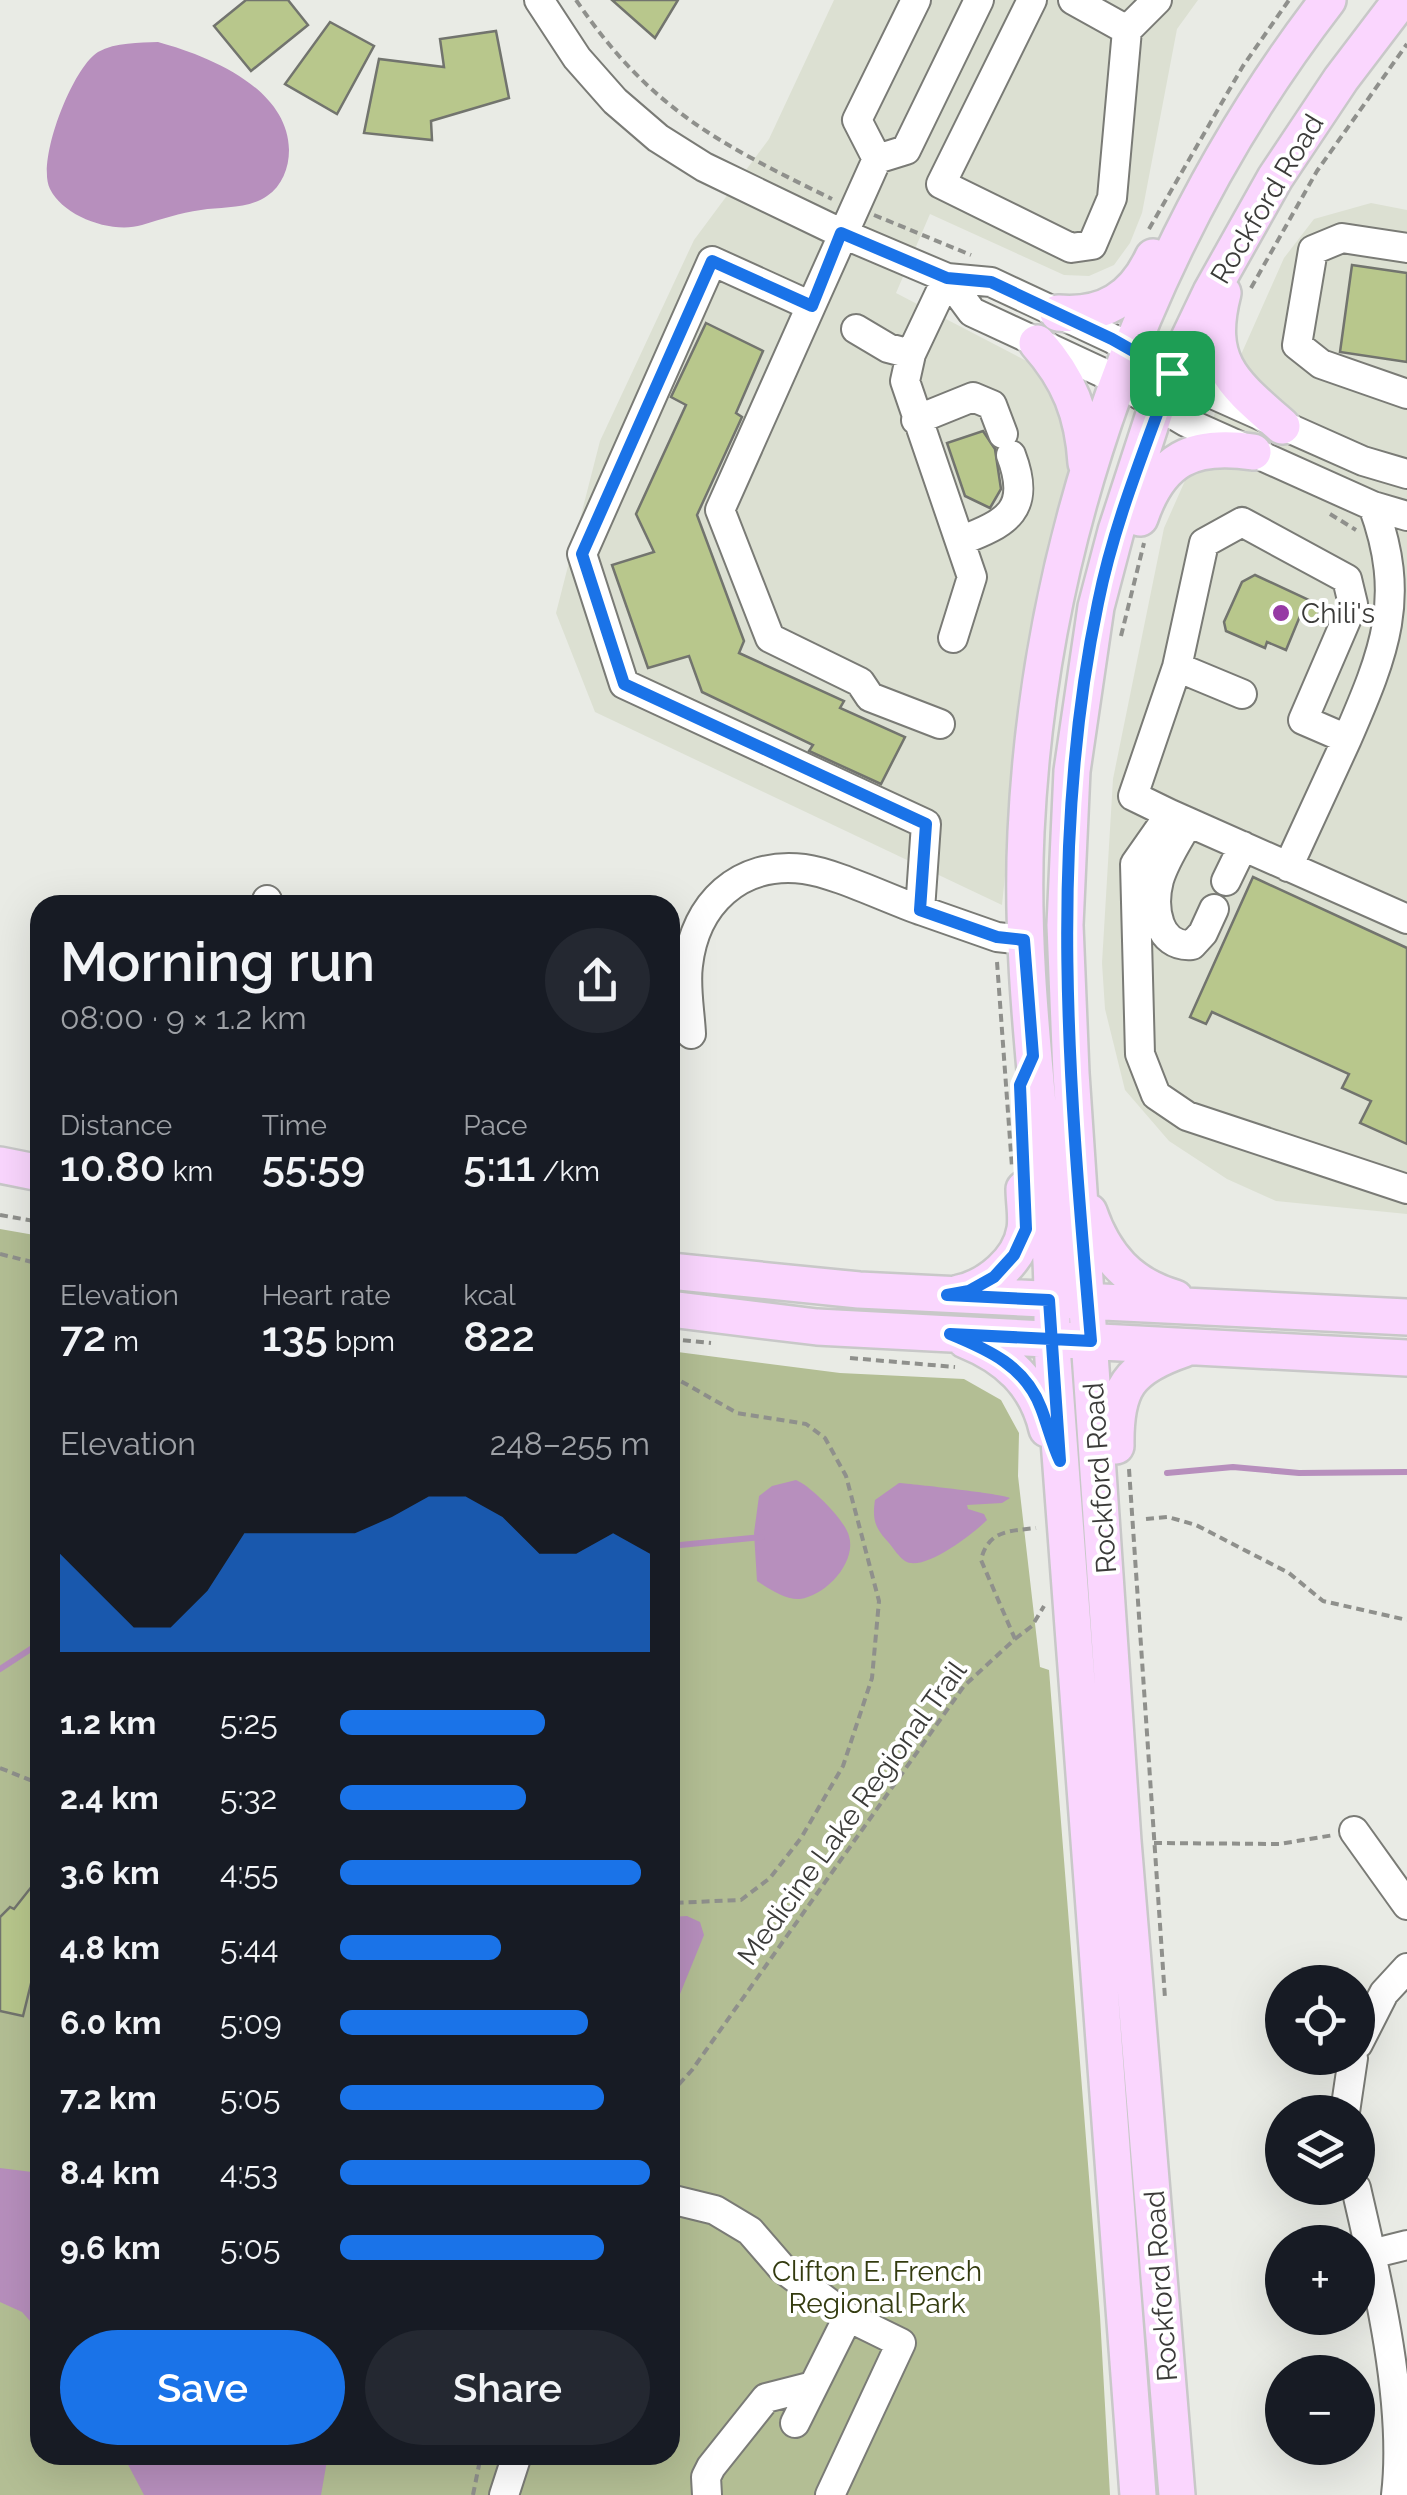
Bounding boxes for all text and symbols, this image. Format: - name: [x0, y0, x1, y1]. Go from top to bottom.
- street label: Rockford Road: [1204, 109, 1330, 289]
- pin: [1130, 331, 1215, 416]
- icon: arrive: [1145, 346, 1200, 401]
- place label: Chili's: [1301, 597, 1375, 630]
- marker: Chili's: [1270, 602, 1292, 624]
- button: share: [545, 928, 650, 1033]
- text: Morning run: [60, 929, 375, 994]
- text: 08:00 · 9 × 1.2 km: [60, 999, 307, 1036]
- text: Distance: [60, 1109, 172, 1142]
- text: Time: [262, 1109, 327, 1142]
- text: Pace: [463, 1109, 528, 1142]
- text: 10.80: [60, 1142, 166, 1191]
- text: 55:59: [262, 1142, 365, 1191]
- text: 5:11: [463, 1142, 535, 1191]
- text: km: [166, 1155, 213, 1188]
- text: /km: [535, 1155, 600, 1188]
- text: Elevation: [60, 1279, 179, 1312]
- text: Heart rate: [262, 1279, 391, 1312]
- text: kcal: [463, 1279, 516, 1312]
- text: 72: [60, 1312, 106, 1361]
- text: 135: [262, 1312, 328, 1361]
- text: 822: [463, 1312, 535, 1361]
- text: m: [106, 1325, 139, 1358]
- text: bpm: [328, 1325, 395, 1358]
- street label: Rockford Road: [1077, 1381, 1123, 1575]
- text: Elevation: [60, 1425, 196, 1462]
- text: 248–255 m: [490, 1425, 650, 1462]
- street label: Medicine Lake Regional Trail: [731, 1654, 973, 1971]
- text: 1.2 km: [60, 1704, 156, 1741]
- text: 5:25: [220, 1704, 278, 1741]
- text: 2.4 km: [60, 1779, 159, 1816]
- text: 5:32: [220, 1779, 277, 1816]
- text: 3.6 km: [60, 1854, 160, 1891]
- text: 4:55: [220, 1854, 278, 1891]
- text: 4.8 km: [60, 1929, 160, 1966]
- text: 5:44: [220, 1929, 278, 1966]
- map controls: [1265, 1965, 1375, 2465]
- button: locate: [1265, 1965, 1375, 2075]
- text: 6.0 km: [60, 2004, 162, 2041]
- text: 5:09: [220, 2004, 282, 2041]
- text: 7.2 km: [60, 2079, 157, 2116]
- text: 5:05: [220, 2079, 280, 2116]
- button: layers: [1265, 2095, 1375, 2205]
- text: 8.4 km: [60, 2154, 160, 2191]
- text: 4:53: [220, 2154, 278, 2191]
- street label: Rockford Road: [1138, 2189, 1184, 2383]
- button: +: [1265, 2225, 1375, 2335]
- text: 9.6 km: [60, 2229, 161, 2266]
- text: 5:05: [220, 2229, 280, 2266]
- park label: Clifton E. French Regional Park: [772, 2255, 982, 2320]
- button: Save: [60, 2330, 345, 2445]
- button: Share: [365, 2330, 650, 2445]
- button: −: [1265, 2355, 1375, 2465]

